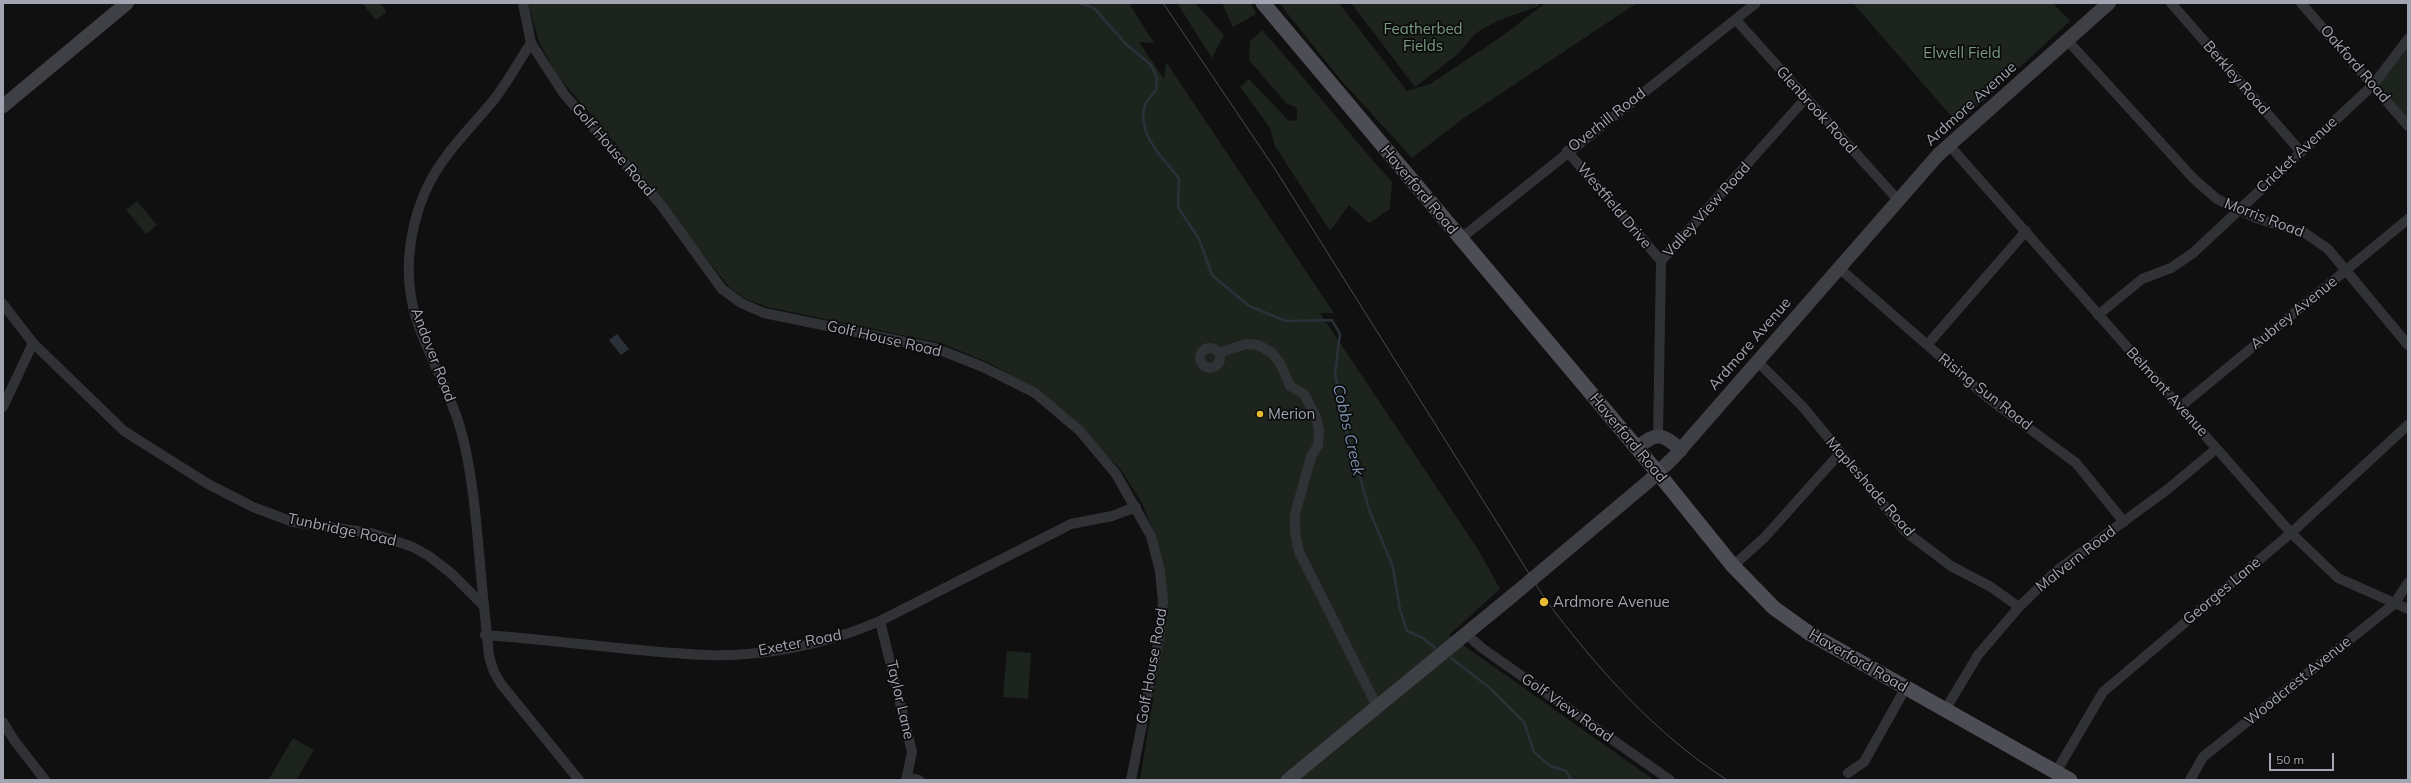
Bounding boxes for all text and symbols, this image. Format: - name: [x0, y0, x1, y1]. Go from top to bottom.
- park label: Featherbed Fields: [1383, 20, 1463, 55]
- street label: Oakford Road: [2316, 22, 2394, 106]
- street label: Berkley Road: [2199, 37, 2273, 119]
- park label: Elwell Field: [1923, 44, 2001, 62]
- street label: Ardmore Avenue: [1922, 58, 2020, 150]
- street label: Glenbrook Road: [1772, 63, 1860, 157]
- street label: Overhill Road: [1565, 84, 1649, 156]
- street label: Golf House Road: [568, 100, 658, 200]
- street label: Cricket Avenue: [2253, 113, 2341, 197]
- street label: Haverford Road: [1377, 142, 1461, 238]
- street label: Valley View Road: [1660, 159, 1754, 261]
- street label: Westfield Drive: [1573, 160, 1655, 252]
- street label: Morris Road: [2222, 195, 2306, 241]
- street label: Aubrey Avenue: [2247, 273, 2341, 353]
- street label: Ardmore Avenue: [1705, 294, 1795, 394]
- street label: Andover Road: [407, 305, 459, 405]
- street label: Golf House Road: [825, 317, 943, 361]
- street label: Belmont Avenue: [2122, 344, 2212, 440]
- street label: Rising Sun Road: [1934, 350, 2036, 434]
- water label: Cobbs Creek: [1328, 382, 1368, 478]
- street label: Haverford Road: [1586, 390, 1670, 486]
- place label: Merion: [1268, 405, 1315, 423]
- marker: Merion: [1255, 409, 1265, 419]
- street label: Mapleshade Road: [1822, 434, 1918, 540]
- street label: Tunbridge Road: [286, 510, 398, 550]
- street label: Malvern Road: [2032, 522, 2120, 596]
- street label: Georges Lane: [2180, 553, 2264, 629]
- place label: Ardmore Avenue: [1553, 593, 1670, 611]
- marker: Ardmore Avenue: [1538, 596, 1550, 608]
- street label: Golf House Road: [1133, 607, 1171, 725]
- street label: Exeter Road: [757, 626, 843, 660]
- street label: Haverford Road: [1806, 626, 1910, 696]
- street label: Woodcrest Avenue: [2241, 633, 2355, 729]
- street label: Taylor Lane: [882, 659, 918, 741]
- street label: Golf View Road: [1518, 670, 1616, 746]
- scale bar: [2271, 745, 2336, 771]
- text: 50 m: [2276, 752, 2304, 767]

